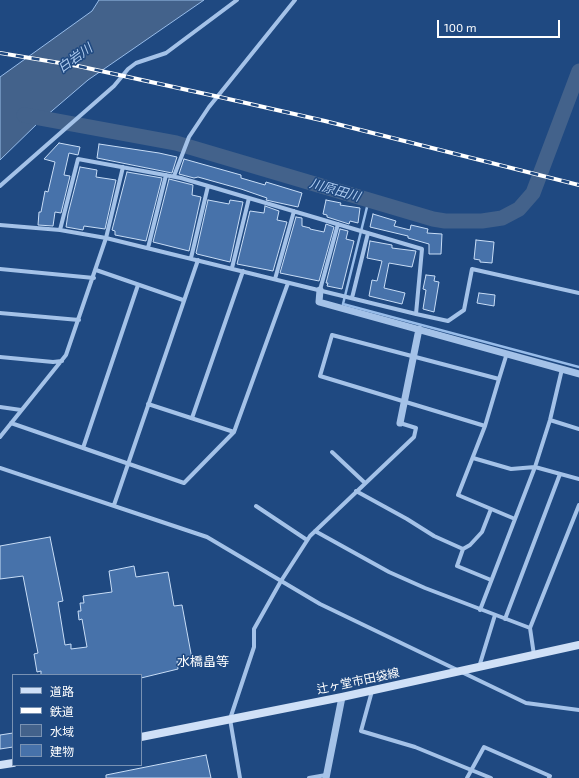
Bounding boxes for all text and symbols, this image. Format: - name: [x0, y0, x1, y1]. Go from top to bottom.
- scale bar: [439, 12, 562, 38]
- text: 100 m: [444, 20, 476, 34]
- water label: 白岩川: [55, 40, 95, 76]
- water label: 川原田川: [308, 175, 362, 205]
- district label: 水橋畠等: [177, 654, 229, 670]
- street label: 辻ヶ堂市田袋線: [315, 665, 401, 697]
- legend: [12, 674, 142, 766]
- text: 道路: [50, 684, 74, 698]
- text: 鉄道: [50, 704, 74, 718]
- text: 水域: [50, 724, 74, 738]
- text: 建物: [50, 744, 74, 758]

